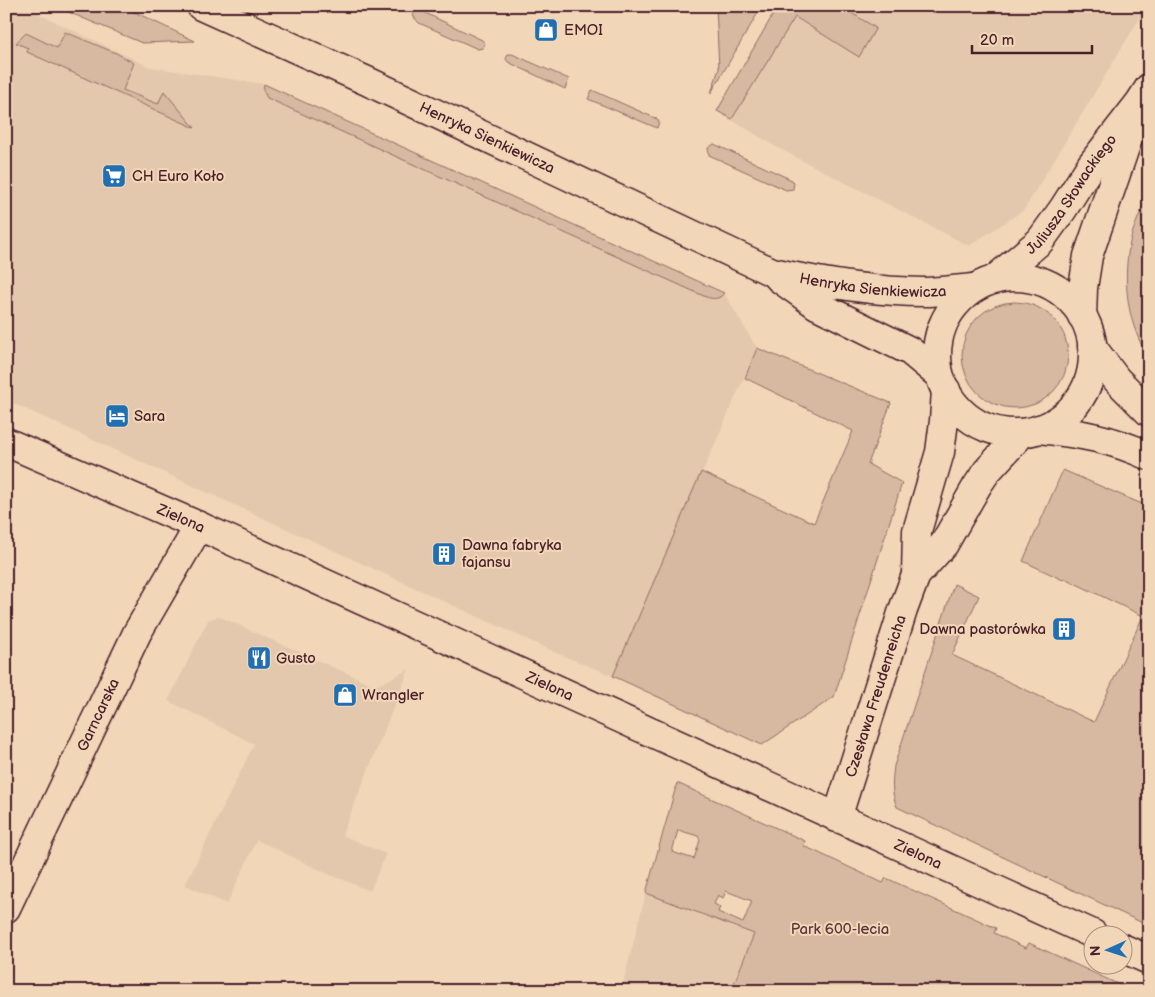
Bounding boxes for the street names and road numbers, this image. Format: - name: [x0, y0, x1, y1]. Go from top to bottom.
- street label: Henryka Sienkiewicza: [416, 98, 558, 178]
- street label: Juliusza Słowackiego: [1022, 130, 1121, 258]
- street label: Henryka Sienkiewicza: [798, 269, 947, 302]
- street label: Zielona: [153, 499, 208, 537]
- street label: Czesława Freudenreicha: [841, 612, 910, 780]
- street label: Zielona: [522, 667, 577, 705]
- street label: Garncarska: [73, 675, 124, 754]
- street label: Zielona: [890, 835, 945, 873]

